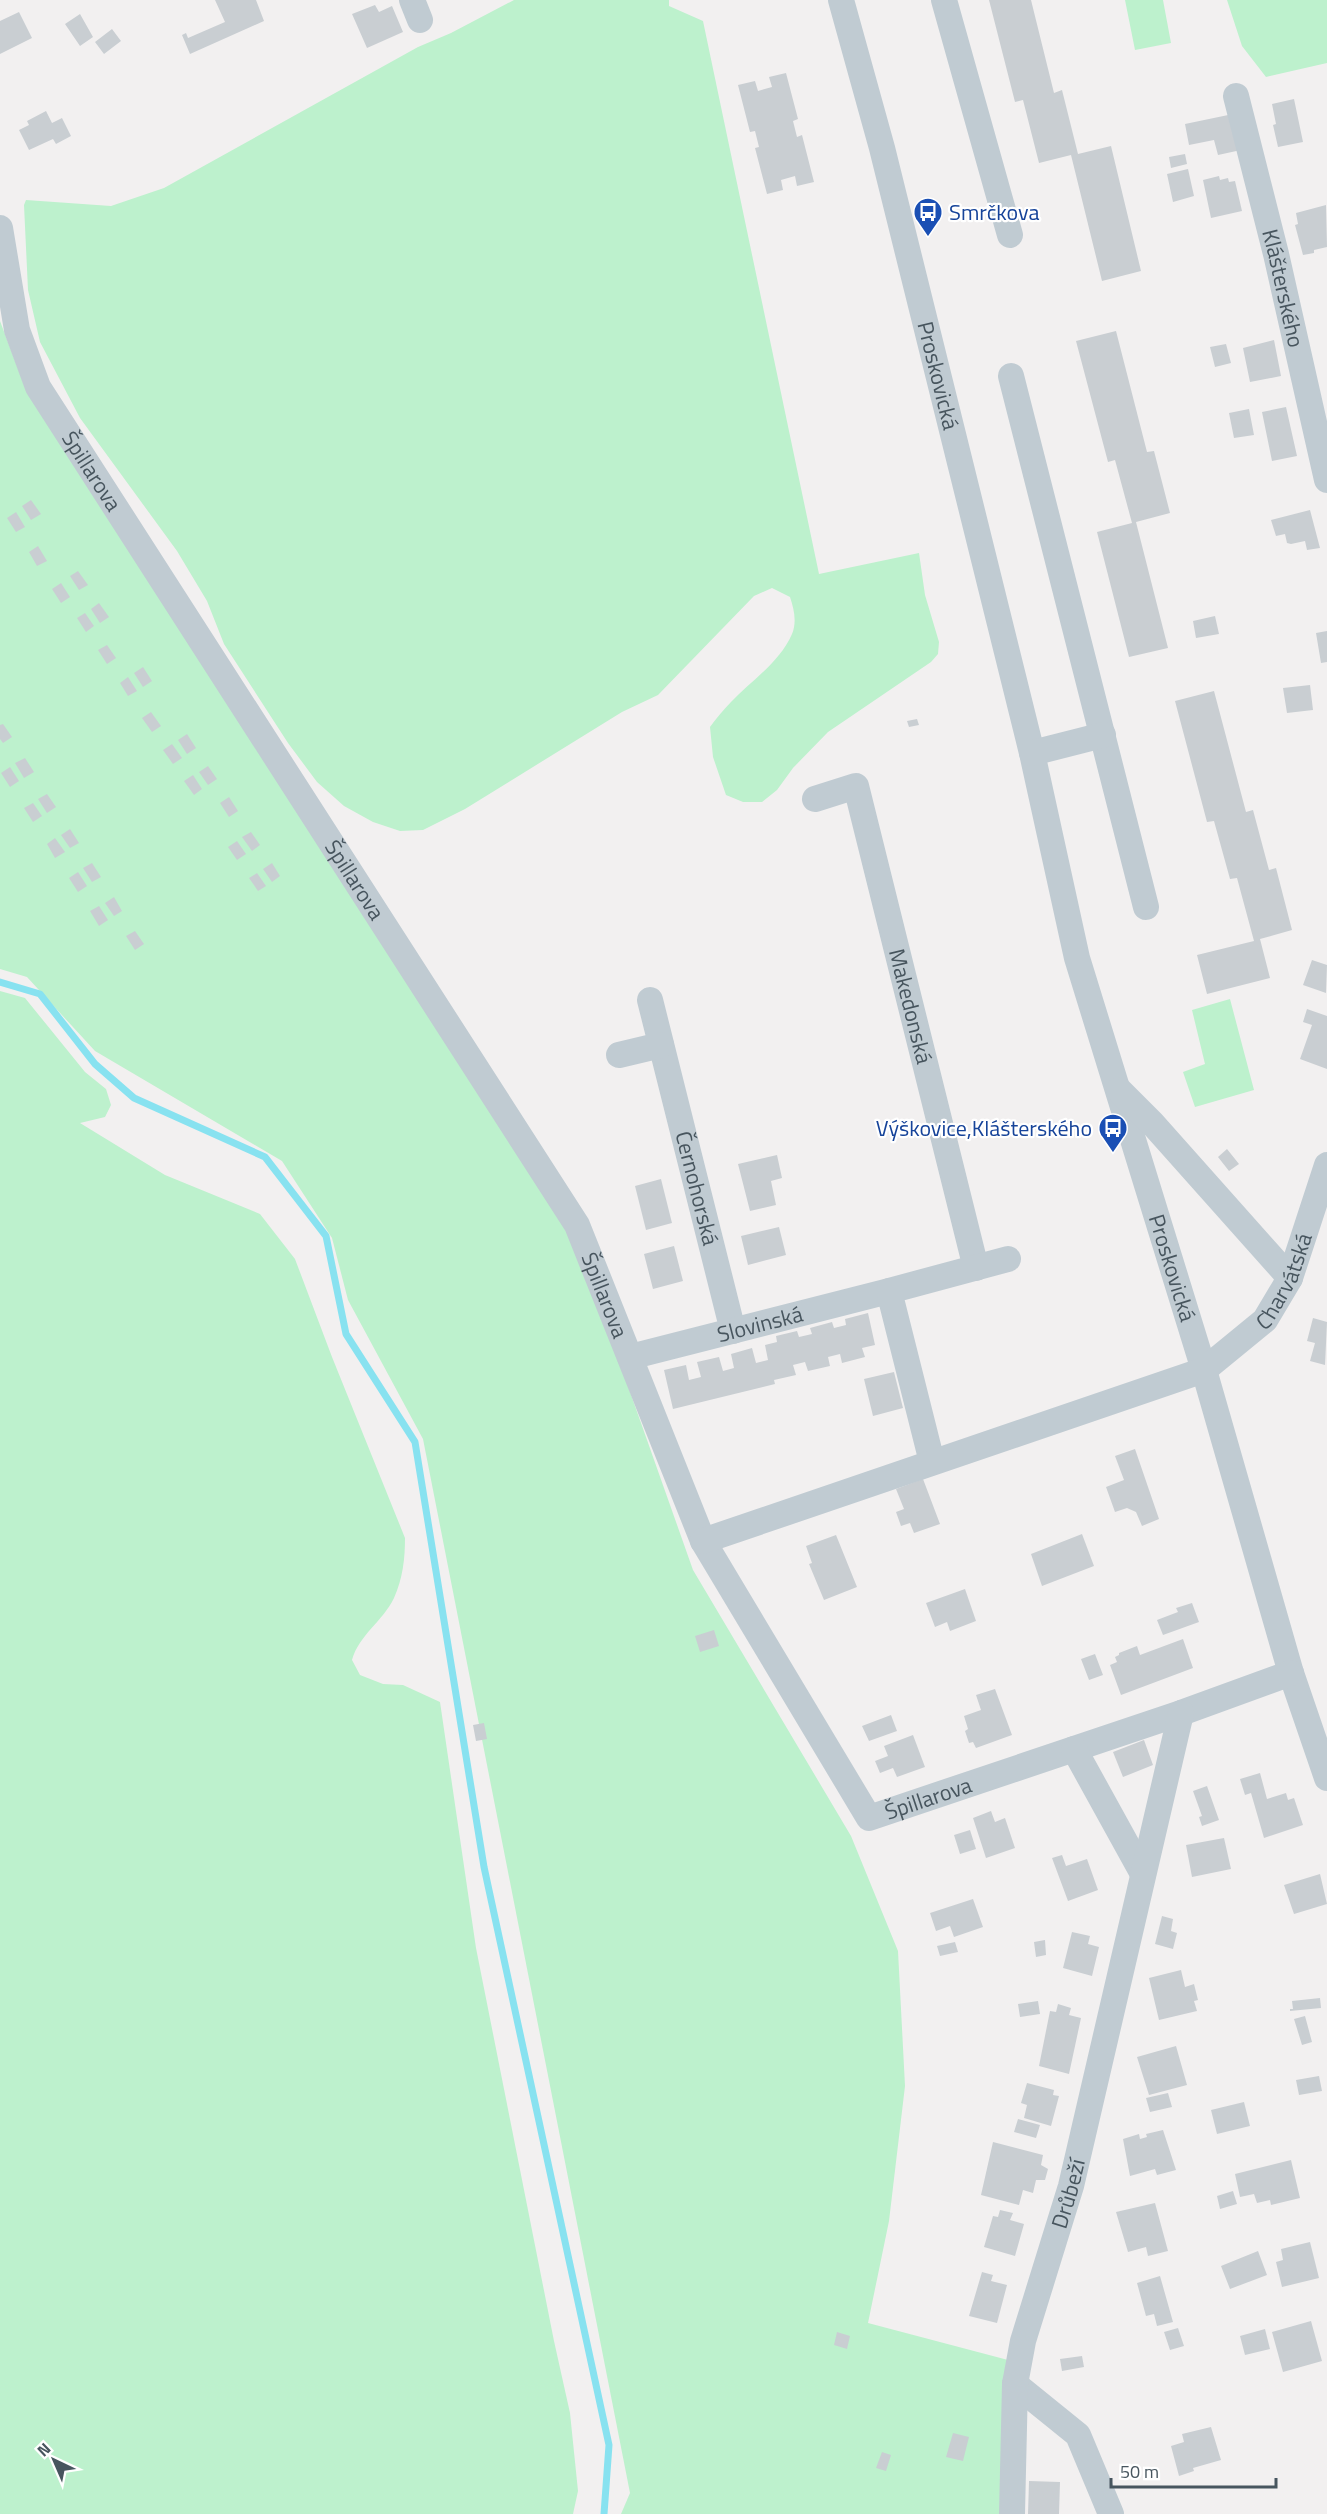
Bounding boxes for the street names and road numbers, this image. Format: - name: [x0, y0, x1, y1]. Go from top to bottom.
- street label: Klášterského: [1253, 225, 1314, 351]
- street label: Proskovická: [909, 318, 968, 433]
- street label: Špillarova: [53, 424, 131, 518]
- street label: Špillarova: [316, 833, 394, 927]
- street label: Makedonská: [880, 945, 942, 1068]
- street label: Černohorská: [666, 1127, 728, 1249]
- street label: Proskovická: [1140, 1210, 1205, 1326]
- street label: Charvátská: [1248, 1228, 1321, 1338]
- street label: Špillarova: [573, 1247, 637, 1343]
- street label: Slovinská: [713, 1297, 806, 1351]
- street label: Špillarova: [880, 1768, 976, 1829]
- street label: Drůbeží: [1042, 2153, 1094, 2233]

